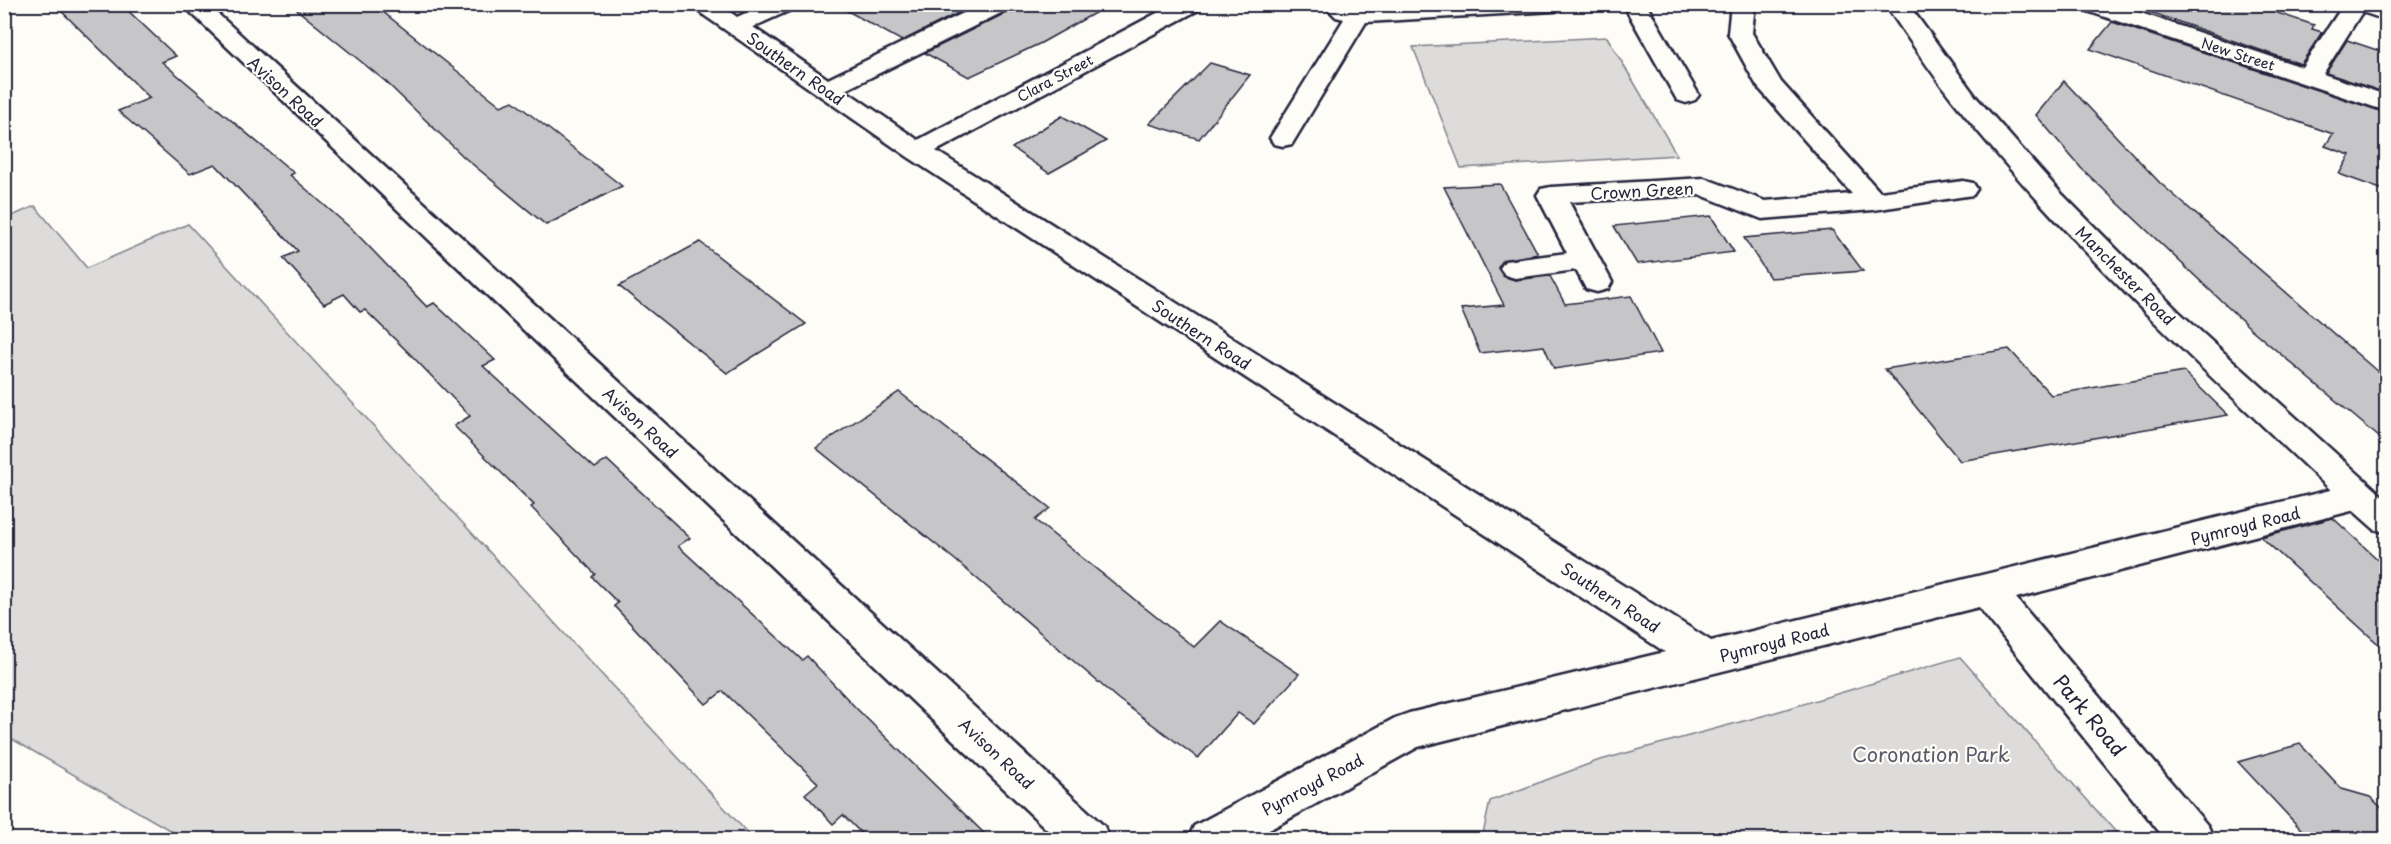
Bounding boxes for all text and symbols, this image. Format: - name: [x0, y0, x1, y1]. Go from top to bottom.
- street label: Southern Road: [742, 26, 850, 110]
- street label: New Street: [2198, 32, 2278, 76]
- street label: Clara Street: [1013, 49, 1097, 107]
- street label: Avison Road: [243, 50, 329, 132]
- street label: Crown Green: [1590, 175, 1694, 205]
- street label: Manchester Road: [2071, 220, 2181, 330]
- street label: Southern Road: [1148, 293, 1256, 375]
- street label: Avison Road: [598, 381, 684, 463]
- street label: Pymroyd Road: [2188, 500, 2302, 550]
- street label: Southern Road: [1557, 556, 1665, 638]
- street label: Pymroyd Road: [1717, 617, 1831, 667]
- street label: Park Road: [2047, 667, 2133, 763]
- street label: Avison Road: [954, 712, 1040, 794]
- park label: Coronation Park: [1852, 739, 2010, 769]
- street label: Pymroyd Road: [1257, 747, 1367, 821]

